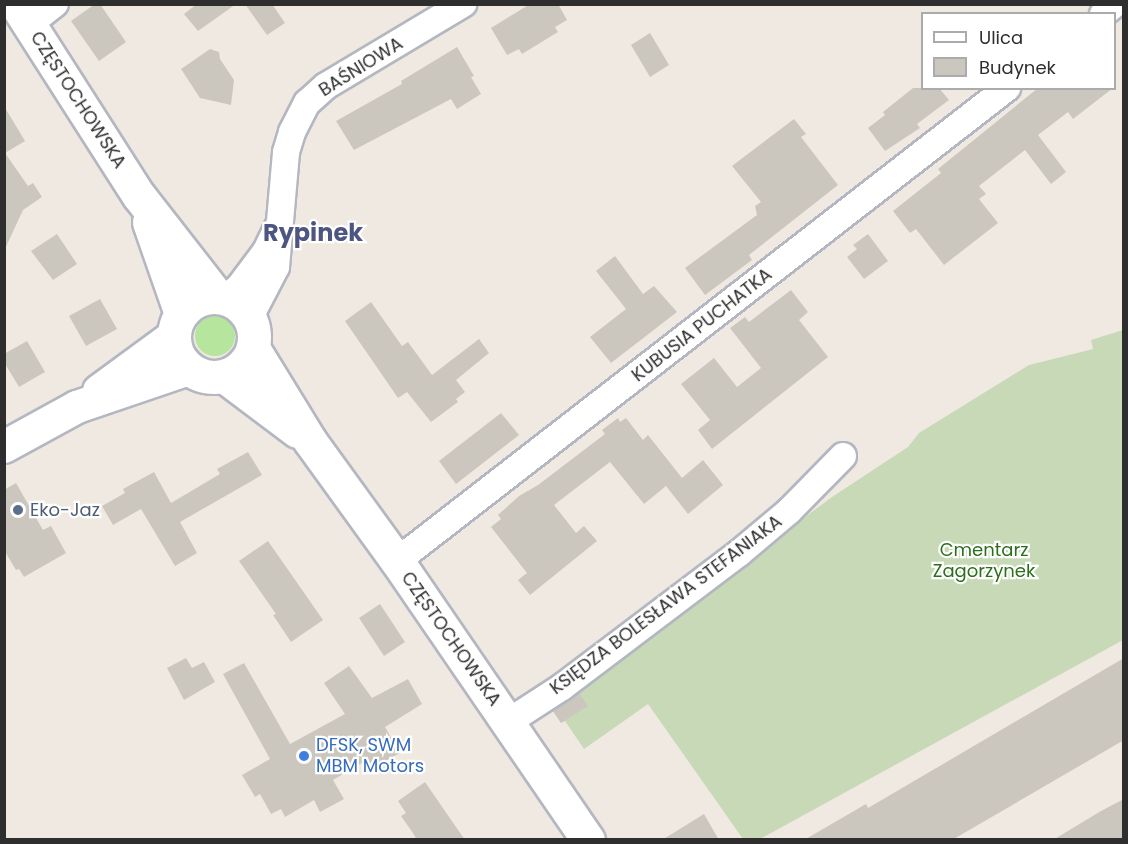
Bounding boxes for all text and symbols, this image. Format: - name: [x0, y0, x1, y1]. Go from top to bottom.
- legend: [921, 12, 1116, 90]
- text: Ulica: [979, 25, 1023, 50]
- street label: CZĘSTOCHOWSKA: [26, 27, 130, 173]
- street label: BAŚNIOWA: [315, 33, 407, 101]
- text: Budynek: [979, 55, 1056, 80]
- district label: Rypinek: [263, 219, 363, 247]
- street label: KUBUSIA PUCHATKA: [628, 264, 776, 386]
- place label: Eko-Jaz: [30, 499, 100, 521]
- marker: Eko-Jaz: [11, 503, 25, 517]
- street label: KSIĘDZA BOLESŁAWA STEFANIAKA: [546, 511, 786, 699]
- park label: Cmentarz Zagorzynek: [933, 540, 1035, 582]
- street label: CZĘSTOCHOWSKA: [397, 568, 505, 710]
- place label: DFSK, SWM MBM Motors: [316, 735, 424, 777]
- marker: DFSK, SWM MBM Motors: [297, 749, 311, 763]

